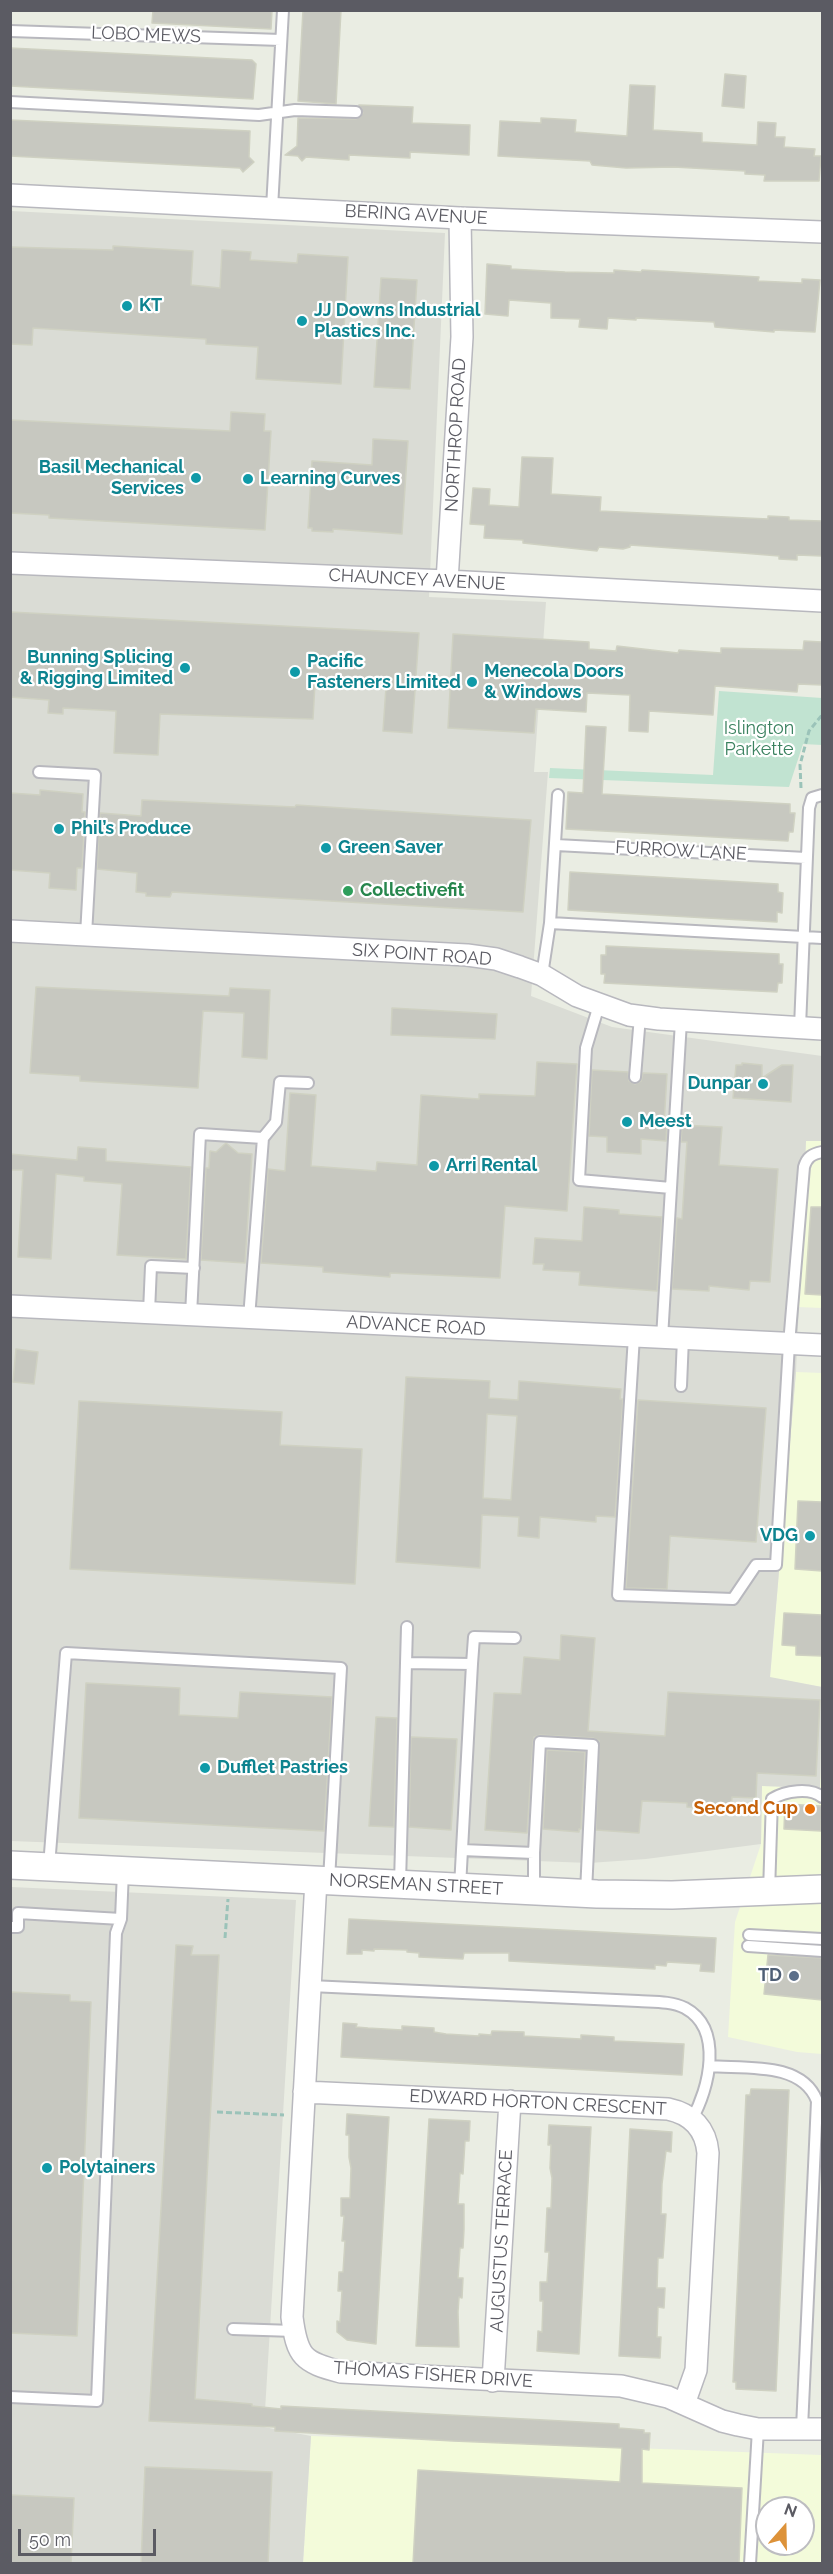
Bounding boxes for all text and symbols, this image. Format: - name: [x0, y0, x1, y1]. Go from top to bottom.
- street label: LOBO MEWS: [91, 22, 201, 48]
- street label: BERING AVENUE: [344, 200, 488, 230]
- place label: KT: [139, 295, 162, 317]
- marker: KT: [120, 299, 134, 313]
- place label: JJ Downs Industrial Plastics Inc.: [314, 300, 481, 342]
- marker: JJ Downs Industrial Plastics Inc.: [295, 314, 309, 328]
- street label: NORTHROP ROAD: [441, 357, 471, 513]
- place label: Basil Mechanical Services: [39, 457, 184, 500]
- place label: Learning Curves: [260, 468, 400, 490]
- marker: Basil Mechanical Services: [189, 471, 203, 485]
- marker: Learning Curves: [241, 472, 255, 486]
- street label: CHAUNCEY AVENUE: [328, 565, 506, 595]
- place label: Bunning Splicing & Rigging Limited: [20, 647, 173, 690]
- place label: Pacific Fasteners Limited: [307, 651, 461, 694]
- marker: Bunning Splicing & Rigging Limited: [178, 661, 192, 675]
- place label: Menecola Doors & Windows: [484, 661, 624, 704]
- marker: Pacific Fasteners Limited: [288, 665, 302, 679]
- marker: Menecola Doors & Windows: [465, 675, 479, 689]
- park label: Islington Parkette: [724, 718, 794, 760]
- place label: Phil’s Produce: [71, 818, 191, 840]
- marker: Phil’s Produce: [52, 822, 66, 836]
- place label: Green Saver: [338, 837, 443, 859]
- street label: FURROW LANE: [615, 837, 747, 865]
- marker: Green Saver: [319, 841, 333, 855]
- place label: Collectivefit: [360, 880, 464, 902]
- marker: Collectivefit: [341, 884, 355, 898]
- street label: SIX POINT ROAD: [351, 939, 493, 971]
- place label: Dunpar: [687, 1073, 751, 1095]
- marker: Dunpar: [756, 1077, 770, 1091]
- place label: Meest: [639, 1111, 692, 1133]
- marker: Meest: [620, 1115, 634, 1129]
- place label: Arri Rental: [446, 1155, 537, 1177]
- marker: Arri Rental: [427, 1159, 441, 1173]
- street label: ADVANCE ROAD: [346, 1312, 486, 1340]
- place label: VDG: [760, 1525, 798, 1547]
- marker: VDG: [803, 1529, 817, 1543]
- place label: Dufflet Pastries: [217, 1757, 348, 1779]
- marker: Dufflet Pastries: [198, 1761, 212, 1775]
- place label: Second Cup: [694, 1798, 798, 1820]
- marker: Second Cup: [803, 1802, 817, 1816]
- street label: NORSEMAN STREET: [329, 1870, 503, 1900]
- place label: TD: [758, 1965, 782, 1987]
- marker: TD: [787, 1969, 801, 1983]
- street label: EDWARD HORTON CRESCENT: [409, 2085, 667, 2121]
- street label: AUGUSTUS TERRACE: [486, 2149, 518, 2333]
- place label: Polytainers: [59, 2157, 155, 2179]
- marker: Polytainers: [40, 2161, 54, 2175]
- street label: THOMAS FISHER DRIVE: [333, 2357, 533, 2393]
- north arrow: [755, 2496, 815, 2556]
- text: N: [782, 2499, 800, 2522]
- scale bar: [21, 2517, 159, 2555]
- text: 50 m: [29, 2529, 71, 2550]

